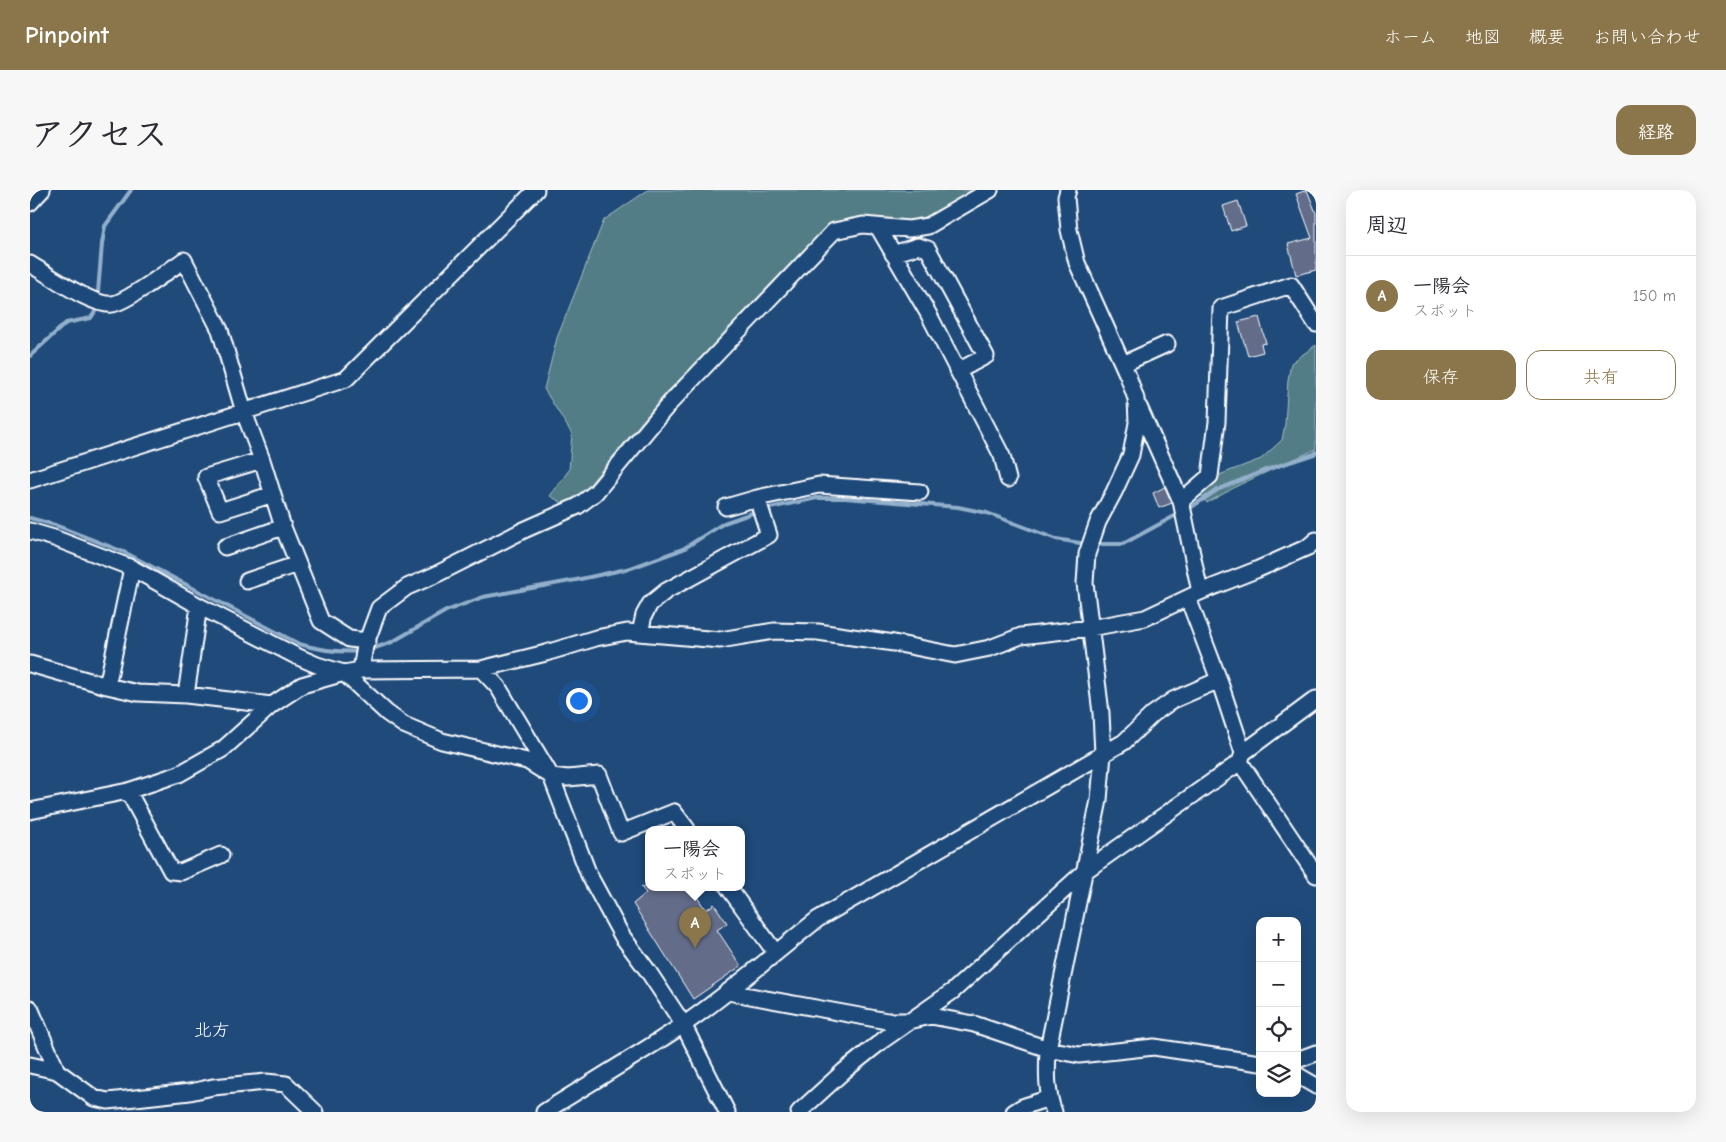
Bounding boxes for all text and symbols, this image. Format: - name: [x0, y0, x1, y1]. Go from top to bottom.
- text: Pinpoint: [25, 21, 109, 49]
- text: ホーム: [1384, 27, 1437, 48]
- text: 地図: [1465, 27, 1501, 48]
- text: 概要: [1529, 27, 1565, 48]
- text: お問い合わせ: [1593, 27, 1701, 48]
- button: 経路: [1616, 105, 1696, 155]
- text: アクセス: [30, 114, 168, 155]
- text: 周辺: [1366, 213, 1408, 237]
- text: 一陽会: [1413, 275, 1470, 297]
- text: A: [1378, 287, 1386, 305]
- text: 150 m: [1633, 287, 1676, 305]
- text: スポット: [1413, 302, 1477, 320]
- button: 保存: [1366, 350, 1516, 400]
- button: 共有: [1526, 350, 1676, 400]
- your location: [566, 688, 592, 714]
- popup: [645, 826, 745, 891]
- text: 一陽会: [663, 838, 720, 860]
- text: スポット: [663, 865, 727, 883]
- pin: A: [679, 907, 711, 948]
- map controls: [1256, 917, 1301, 1097]
- button: +: [1256, 917, 1301, 962]
- button: −: [1256, 962, 1301, 1007]
- button: locate: [1256, 1007, 1301, 1052]
- district label: 北方: [194, 1020, 230, 1041]
- button: layers: [1256, 1052, 1301, 1097]

